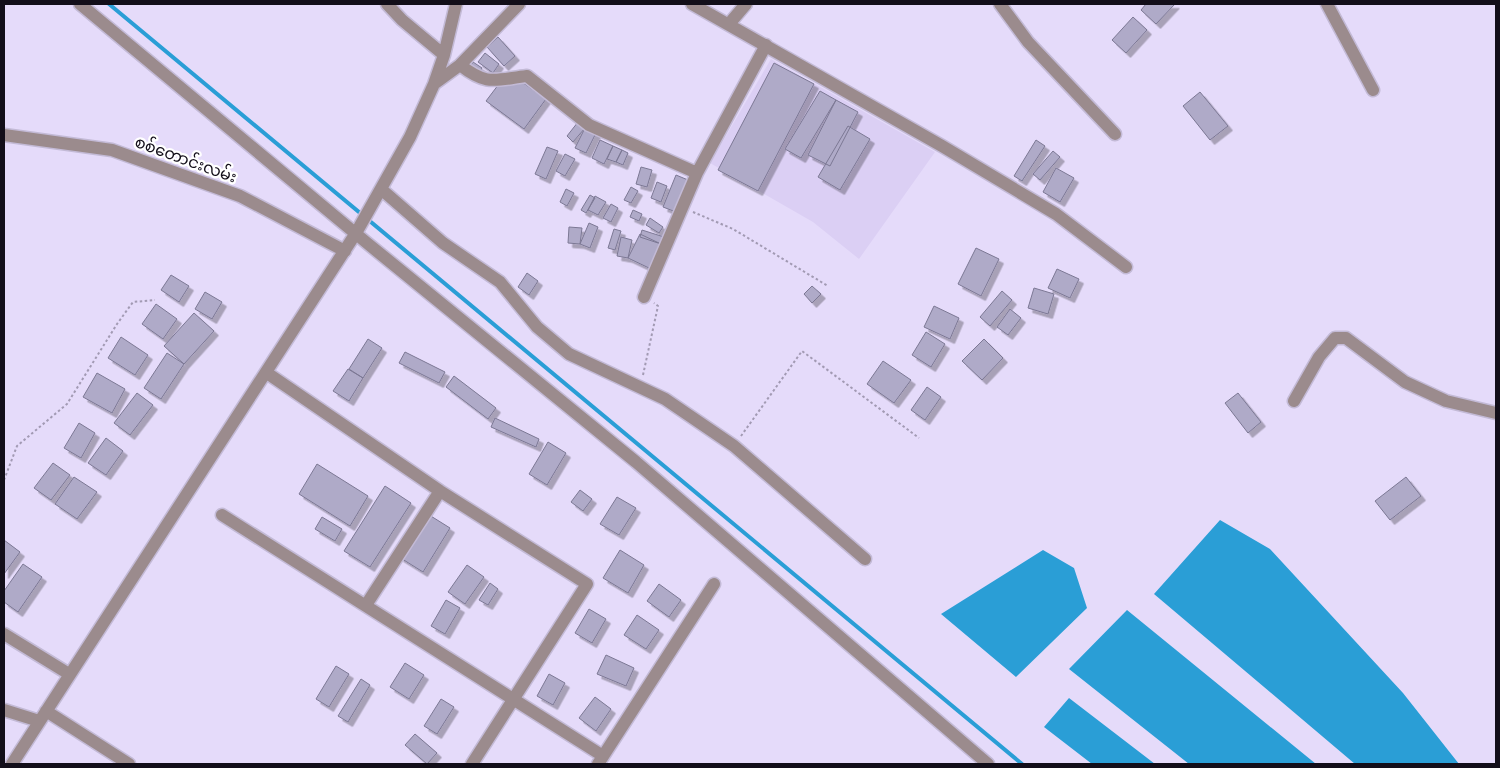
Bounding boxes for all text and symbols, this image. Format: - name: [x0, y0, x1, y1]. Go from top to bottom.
- street label: စစ်တောင်းလမ်း: [132, 130, 240, 187]

